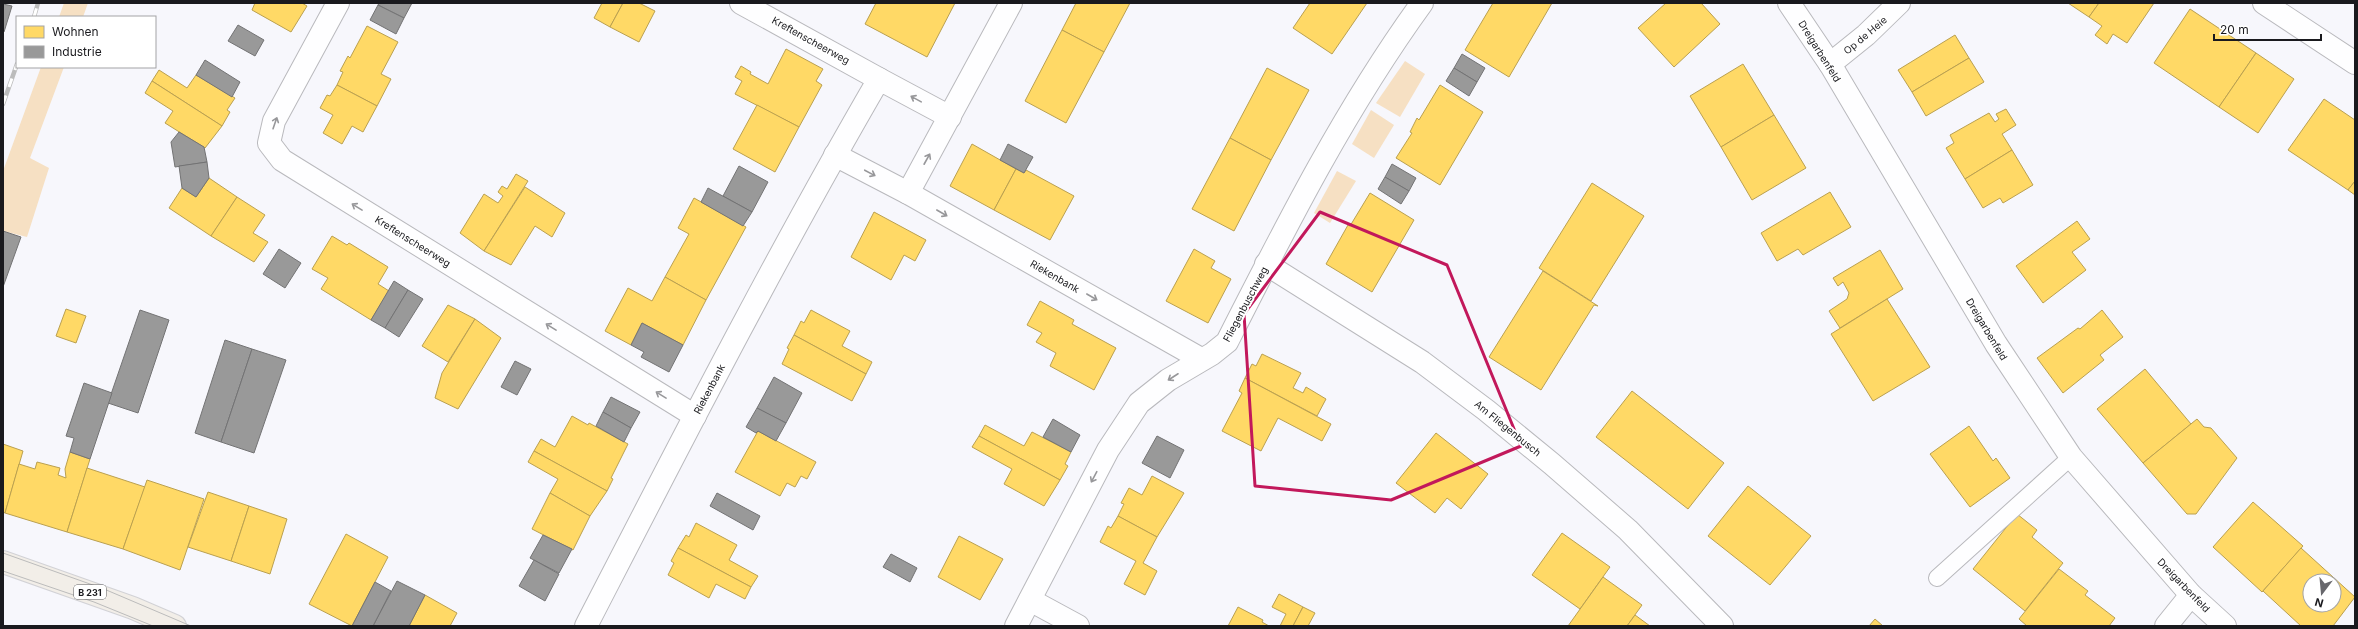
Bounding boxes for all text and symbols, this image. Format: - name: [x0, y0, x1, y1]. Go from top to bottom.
- street label: Op de Heie: [1841, 13, 1889, 57]
- street label: Kreftenscheerweg: [770, 14, 852, 66]
- legend: [16, 16, 156, 68]
- scale bar: [2214, 16, 2321, 42]
- street label: Dreigarbenfeld: [1796, 18, 1844, 84]
- text: 20 m: [2220, 22, 2249, 37]
- text: Wohnen: [52, 24, 99, 39]
- text: Industrie: [52, 44, 102, 59]
- one-way arrow: [910, 94, 922, 102]
- one-way arrow: [271, 118, 279, 130]
- one-way arrow: [924, 153, 931, 165]
- one-way arrow: [864, 170, 876, 177]
- one-way arrow: [351, 202, 363, 210]
- one-way arrow: [936, 209, 948, 217]
- street label: Kreftenscheerweg: [373, 213, 453, 269]
- street label: Riekenbank: [1028, 257, 1082, 295]
- street label: Fliegenbuschweg: [1220, 264, 1270, 344]
- one-way arrow: [1086, 294, 1098, 302]
- street label: Dreigarbenfeld: [1964, 296, 2010, 362]
- one-way arrow: [545, 322, 557, 330]
- street label: Riekenbank: [691, 361, 727, 416]
- one-way arrow: [1168, 373, 1179, 381]
- one-way arrow: [656, 391, 667, 399]
- street label: Am Fliegenbusch: [1472, 398, 1544, 458]
- one-way arrow: [1090, 471, 1097, 483]
- street label: Dreigarbenfeld: [2155, 556, 2213, 614]
- north arrow: [2302, 573, 2342, 613]
- road number: B 231: [74, 585, 106, 599]
- text: N: [2313, 595, 2325, 610]

